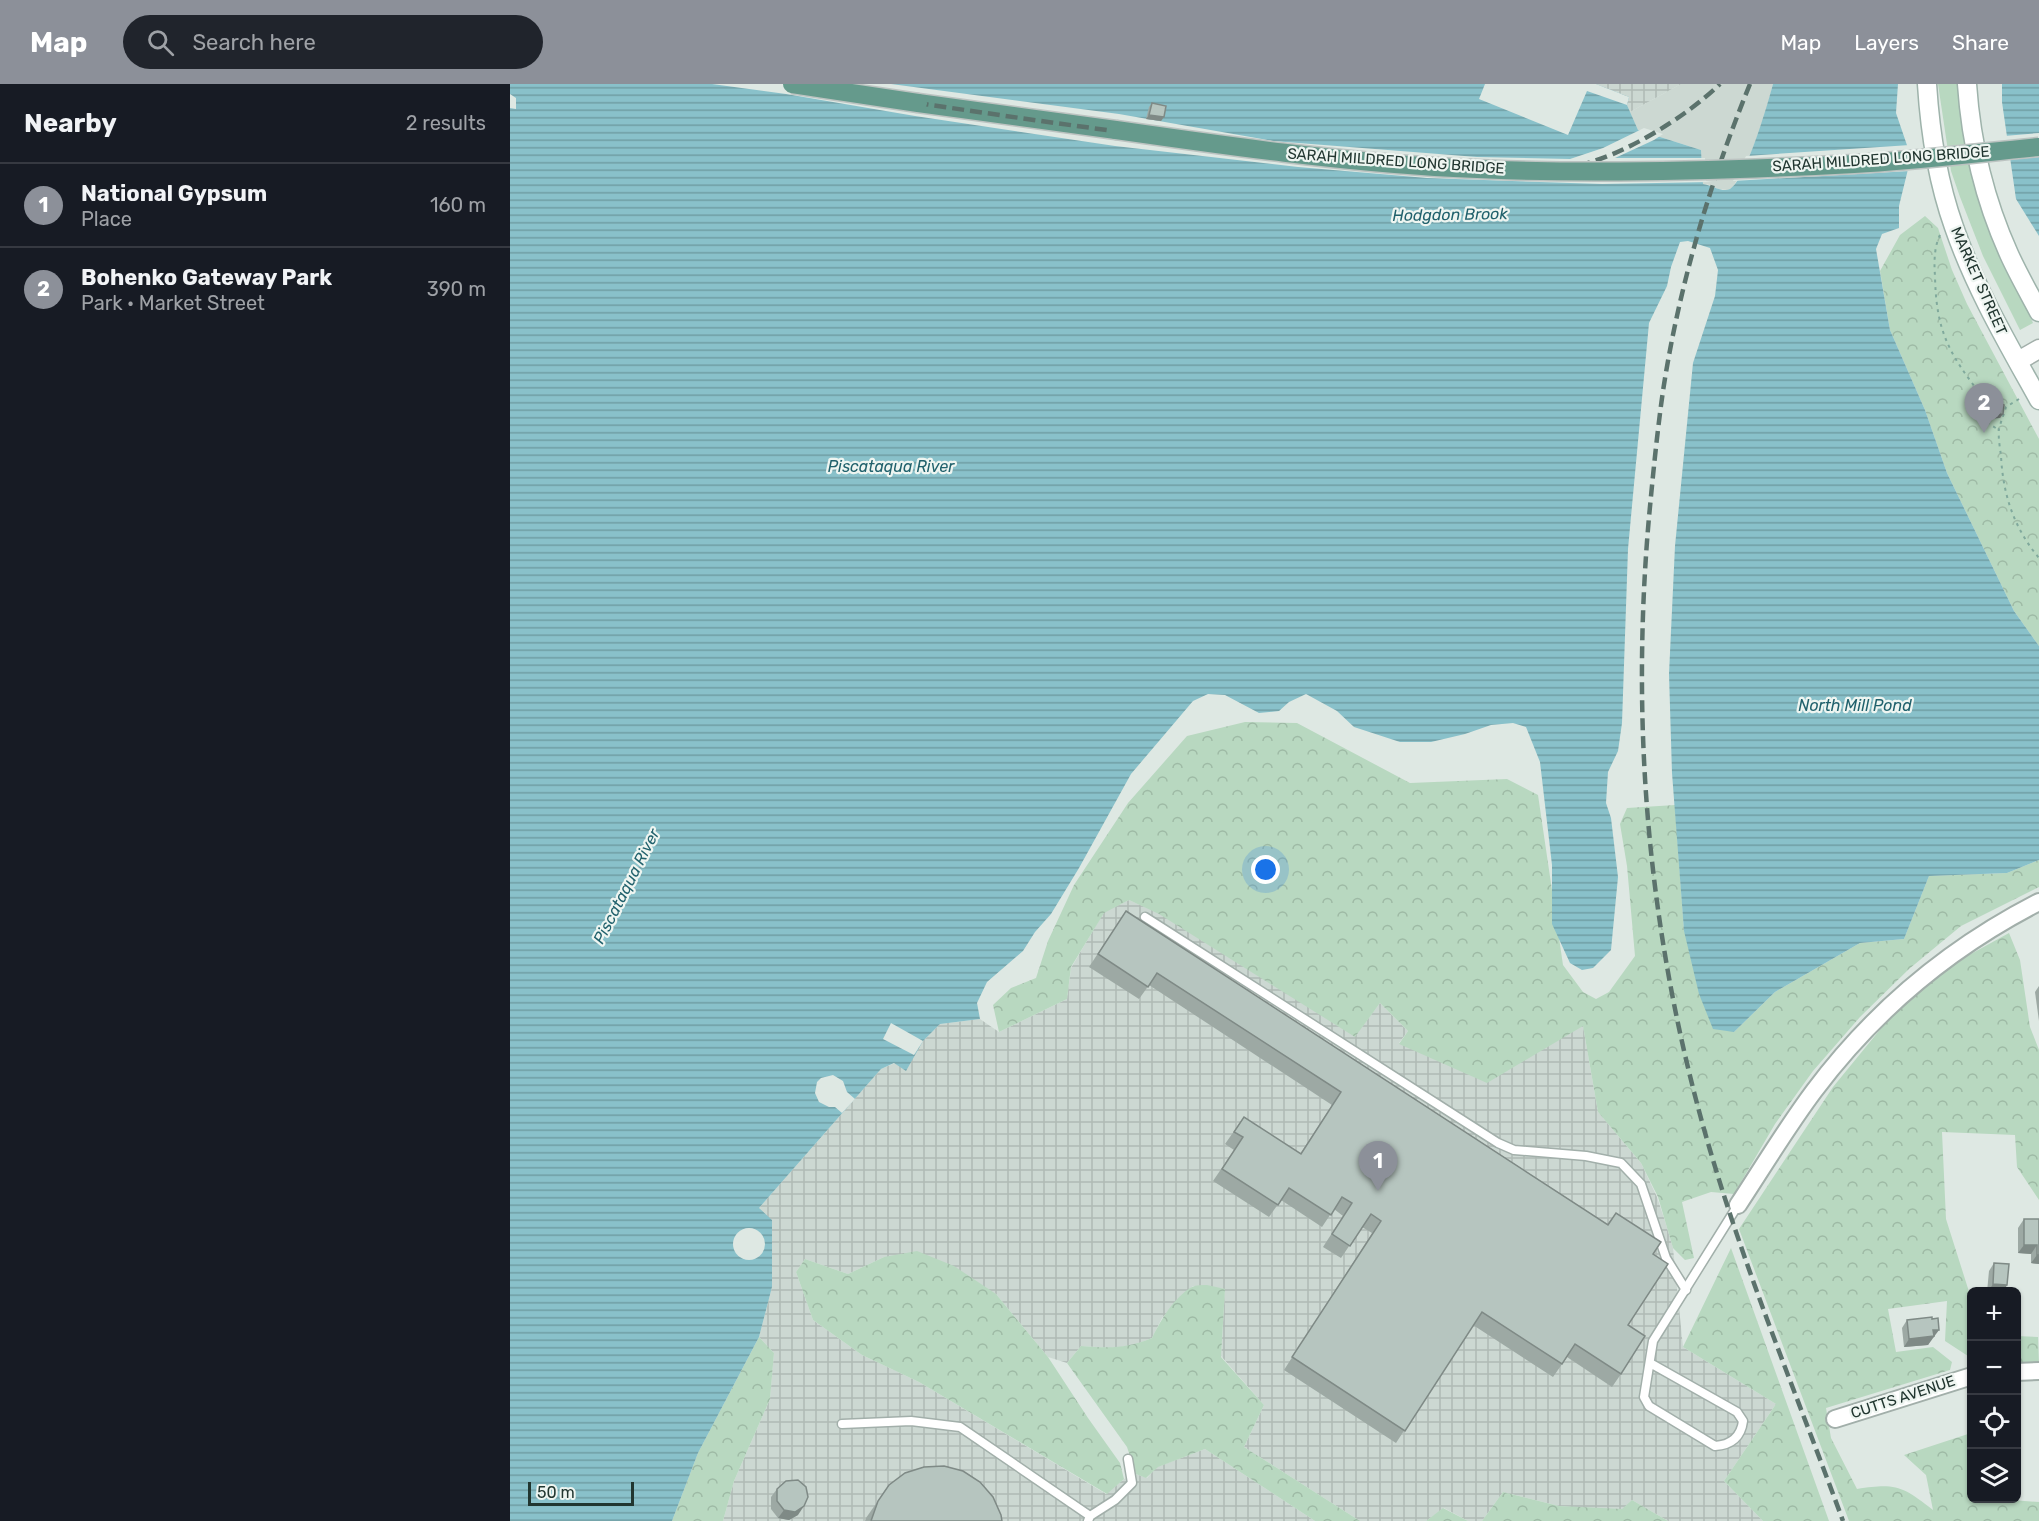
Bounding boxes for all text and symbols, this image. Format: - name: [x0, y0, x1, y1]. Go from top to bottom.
- search box: [123, 15, 543, 69]
- text: Map: [30, 26, 87, 59]
- icon: search: [144, 26, 177, 59]
- text: Search here: [192, 29, 316, 56]
- text: Map: [1780, 30, 1821, 55]
- text: Layers: [1854, 30, 1919, 55]
- text: Share: [1952, 30, 2009, 55]
- text: Nearby: [24, 108, 117, 139]
- text: 2 results: [406, 111, 486, 135]
- street label: SARAH MILDRED LONG BRIDGE: [1772, 142, 1990, 176]
- street label: SARAH MILDRED LONG BRIDGE: [1287, 144, 1505, 178]
- text: National Gypsum: [81, 180, 267, 207]
- text: 1: [39, 193, 48, 217]
- text: 160 m: [430, 193, 486, 217]
- water label: Hodgdon Brook: [1392, 204, 1509, 225]
- text: Place: [81, 207, 132, 231]
- street label: MARKET STREET: [1947, 224, 2011, 338]
- text: Bohenko Gateway Park: [81, 264, 332, 291]
- text: 2: [37, 277, 50, 301]
- text: 390 m: [427, 277, 486, 301]
- text: Park · Market Street: [81, 291, 265, 315]
- pin: 2: [1964, 384, 2004, 433]
- water label: Piscataqua River: [828, 457, 955, 476]
- water label: North Mill Pond: [1798, 696, 1912, 715]
- water label: Piscataqua River: [589, 825, 664, 947]
- your location: [1251, 855, 1280, 884]
- pin: 1: [1358, 1142, 1398, 1191]
- map controls: [1967, 1287, 2021, 1503]
- button: +: [1967, 1287, 2021, 1341]
- button: −: [1967, 1341, 2021, 1395]
- street label: CUTTS AVENUE: [1849, 1372, 1957, 1422]
- button: locate: [1967, 1395, 2021, 1449]
- button: layers: [1967, 1449, 2021, 1503]
- scale bar: [528, 1479, 634, 1506]
- text: 50 m: [537, 1483, 575, 1502]

